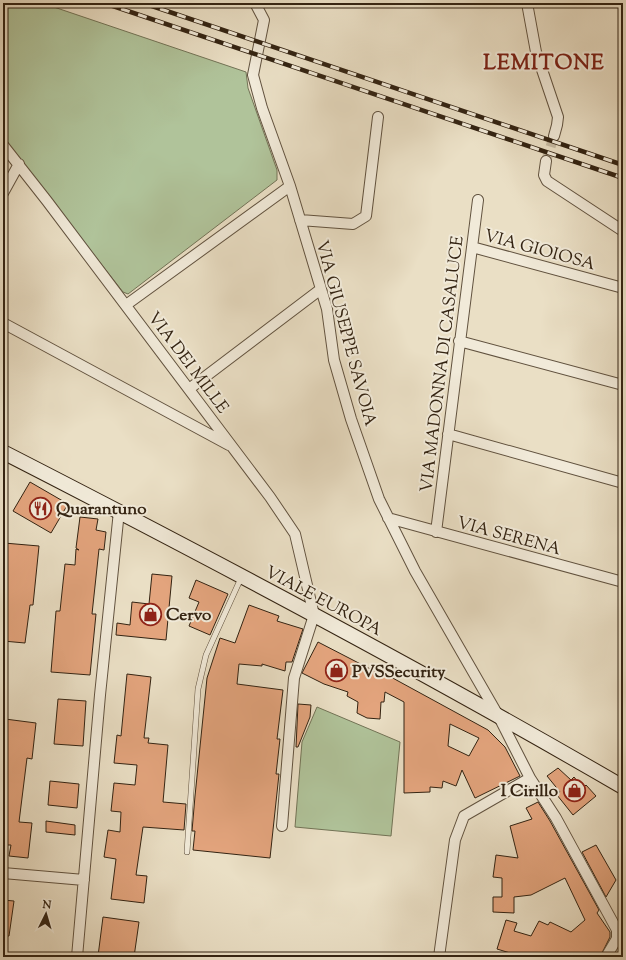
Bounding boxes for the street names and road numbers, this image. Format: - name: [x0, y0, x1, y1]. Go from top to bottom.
- street label: VIA GIOIOSA: [481, 225, 598, 277]
- street label: VIA MADONNA DI CASALUCE: [415, 235, 471, 494]
- street label: VIA GIUSEPPE SAVOIA: [309, 238, 382, 429]
- street label: VIA DEI MILLE: [141, 307, 234, 419]
- street label: VIA SERENA: [454, 512, 563, 562]
- street label: VIALE EUROPA: [260, 561, 386, 643]

